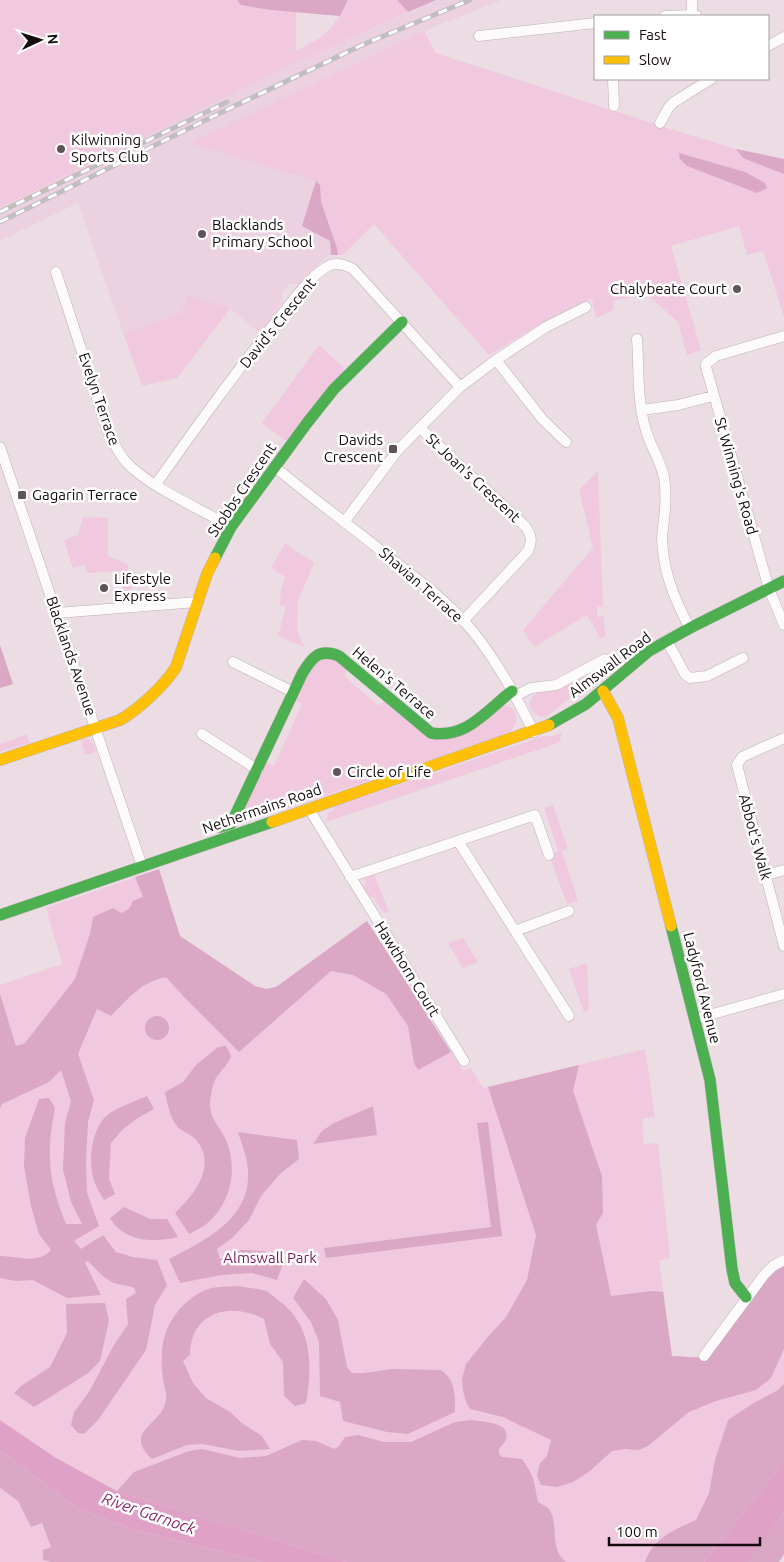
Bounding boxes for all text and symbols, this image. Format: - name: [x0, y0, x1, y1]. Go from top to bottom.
- north arrow: [15, 15, 65, 65]
- legend: [594, 15, 769, 80]
- text: Fast: [639, 26, 667, 43]
- text: N: [45, 33, 61, 45]
- text: Slow: [639, 51, 672, 68]
- place label: Kilwinning Sports Club: [71, 131, 148, 165]
- marker: Kilwinning Sports Club: [55, 143, 67, 155]
- place label: Blacklands Primary School: [212, 216, 313, 250]
- marker: Blacklands Primary School: [196, 228, 208, 240]
- street label: David's Crescent: [236, 274, 319, 371]
- place label: Chalybeate Court: [610, 280, 727, 297]
- marker: Chalybeate Court: [731, 283, 743, 295]
- street label: Evelyn Terrace: [76, 350, 123, 448]
- street label: St Winning's Road: [712, 415, 761, 536]
- street label: St Joan's Crescent: [423, 430, 524, 526]
- place label: Davids Crescent: [324, 431, 383, 465]
- street label: Stobbs Crescent: [204, 440, 279, 540]
- marker: Davids Crescent: [387, 443, 399, 455]
- place label: Gagarin Terrace: [32, 486, 138, 503]
- marker: Gagarin Terrace: [16, 489, 28, 501]
- street label: Shavian Terrace: [376, 544, 467, 625]
- place label: Lifestyle Express: [114, 570, 171, 604]
- marker: Lifestyle Express: [98, 582, 110, 594]
- street label: Blacklands Avenue: [43, 594, 100, 718]
- street label: Almswall Road: [565, 628, 654, 701]
- street label: Helen's Terrace: [349, 643, 439, 722]
- place label: Circle of Life: [347, 763, 431, 780]
- marker: Circle of Life: [331, 766, 343, 778]
- street label: Nethermains Road: [200, 780, 324, 837]
- street label: Abbot's Walk: [736, 792, 775, 882]
- street label: Hawthorn Court: [371, 918, 444, 1019]
- street label: Ladyford Avenue: [680, 930, 725, 1045]
- park label: Almswall Park: [223, 1249, 317, 1266]
- water label: River Garnock: [100, 1489, 199, 1538]
- scale bar: [609, 1514, 760, 1546]
- text: 100 m: [616, 1523, 658, 1540]

